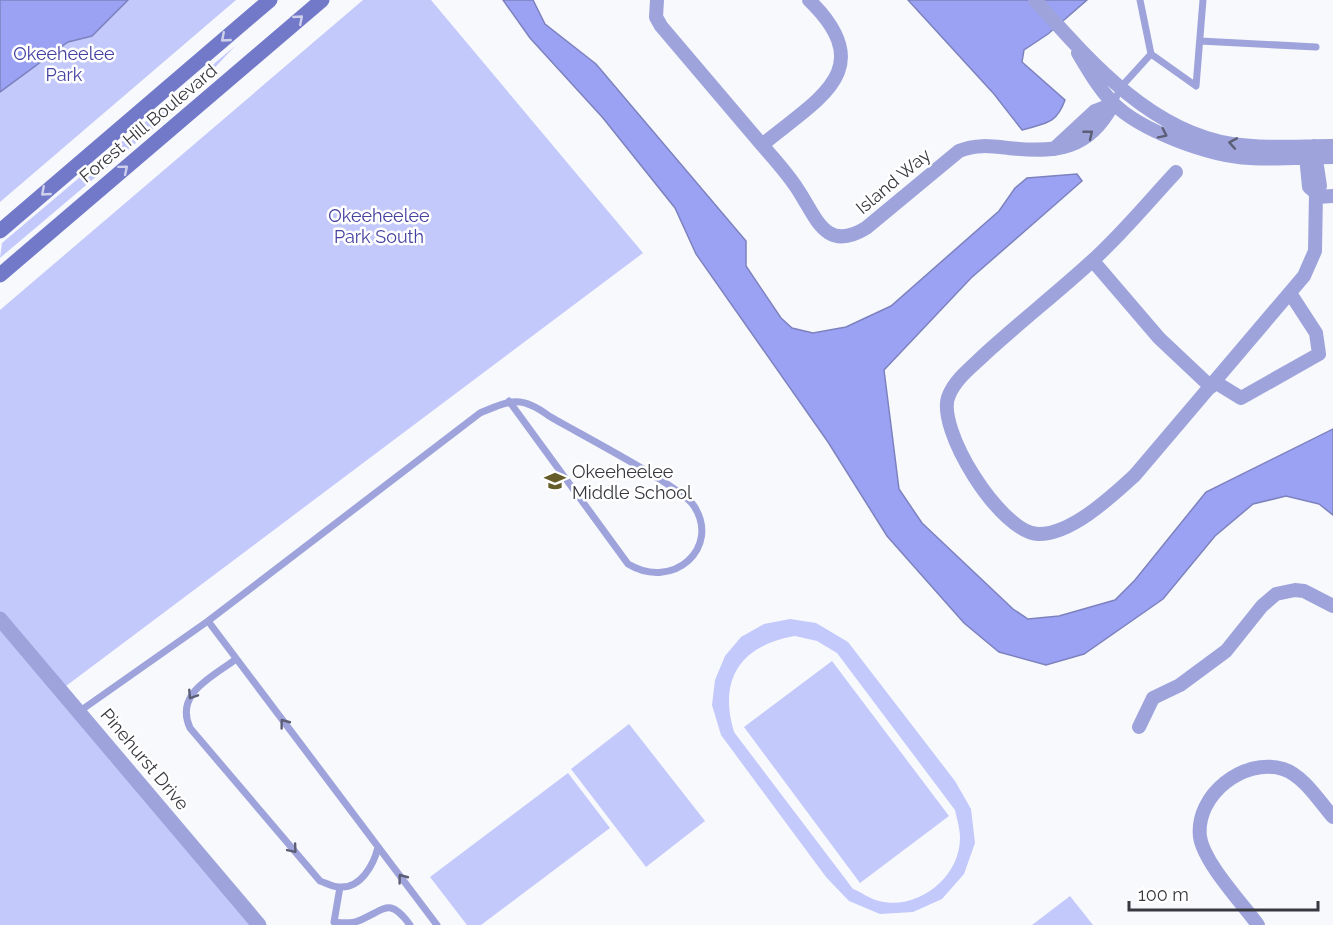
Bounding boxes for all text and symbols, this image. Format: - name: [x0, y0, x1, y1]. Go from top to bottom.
- one-way arrow: [292, 15, 303, 26]
- one-way arrow: [221, 31, 232, 42]
- park label: Okeeheelee Park: [13, 43, 115, 85]
- street label: Forest Hill Boulevard: [75, 59, 221, 187]
- one-way arrow: [1157, 126, 1168, 138]
- one-way arrow: [1083, 131, 1094, 142]
- one-way arrow: [1228, 138, 1238, 150]
- street label: Island Way: [852, 144, 935, 218]
- one-way arrow: [117, 165, 128, 176]
- one-way arrow: [41, 185, 52, 196]
- park label: Okeeheelee Park South: [328, 205, 430, 247]
- place label: Okeeheelee Middle School: [572, 461, 692, 503]
- school or university icon: Okeeheelee Middle School: [543, 469, 567, 493]
- one-way arrow: [187, 689, 199, 699]
- street label: Pinehurst Drive: [96, 704, 194, 814]
- one-way arrow: [281, 718, 292, 729]
- one-way arrow: [286, 842, 297, 853]
- one-way arrow: [398, 874, 409, 885]
- scale bar: [1129, 874, 1318, 912]
- text: 100 m: [1138, 884, 1189, 905]

